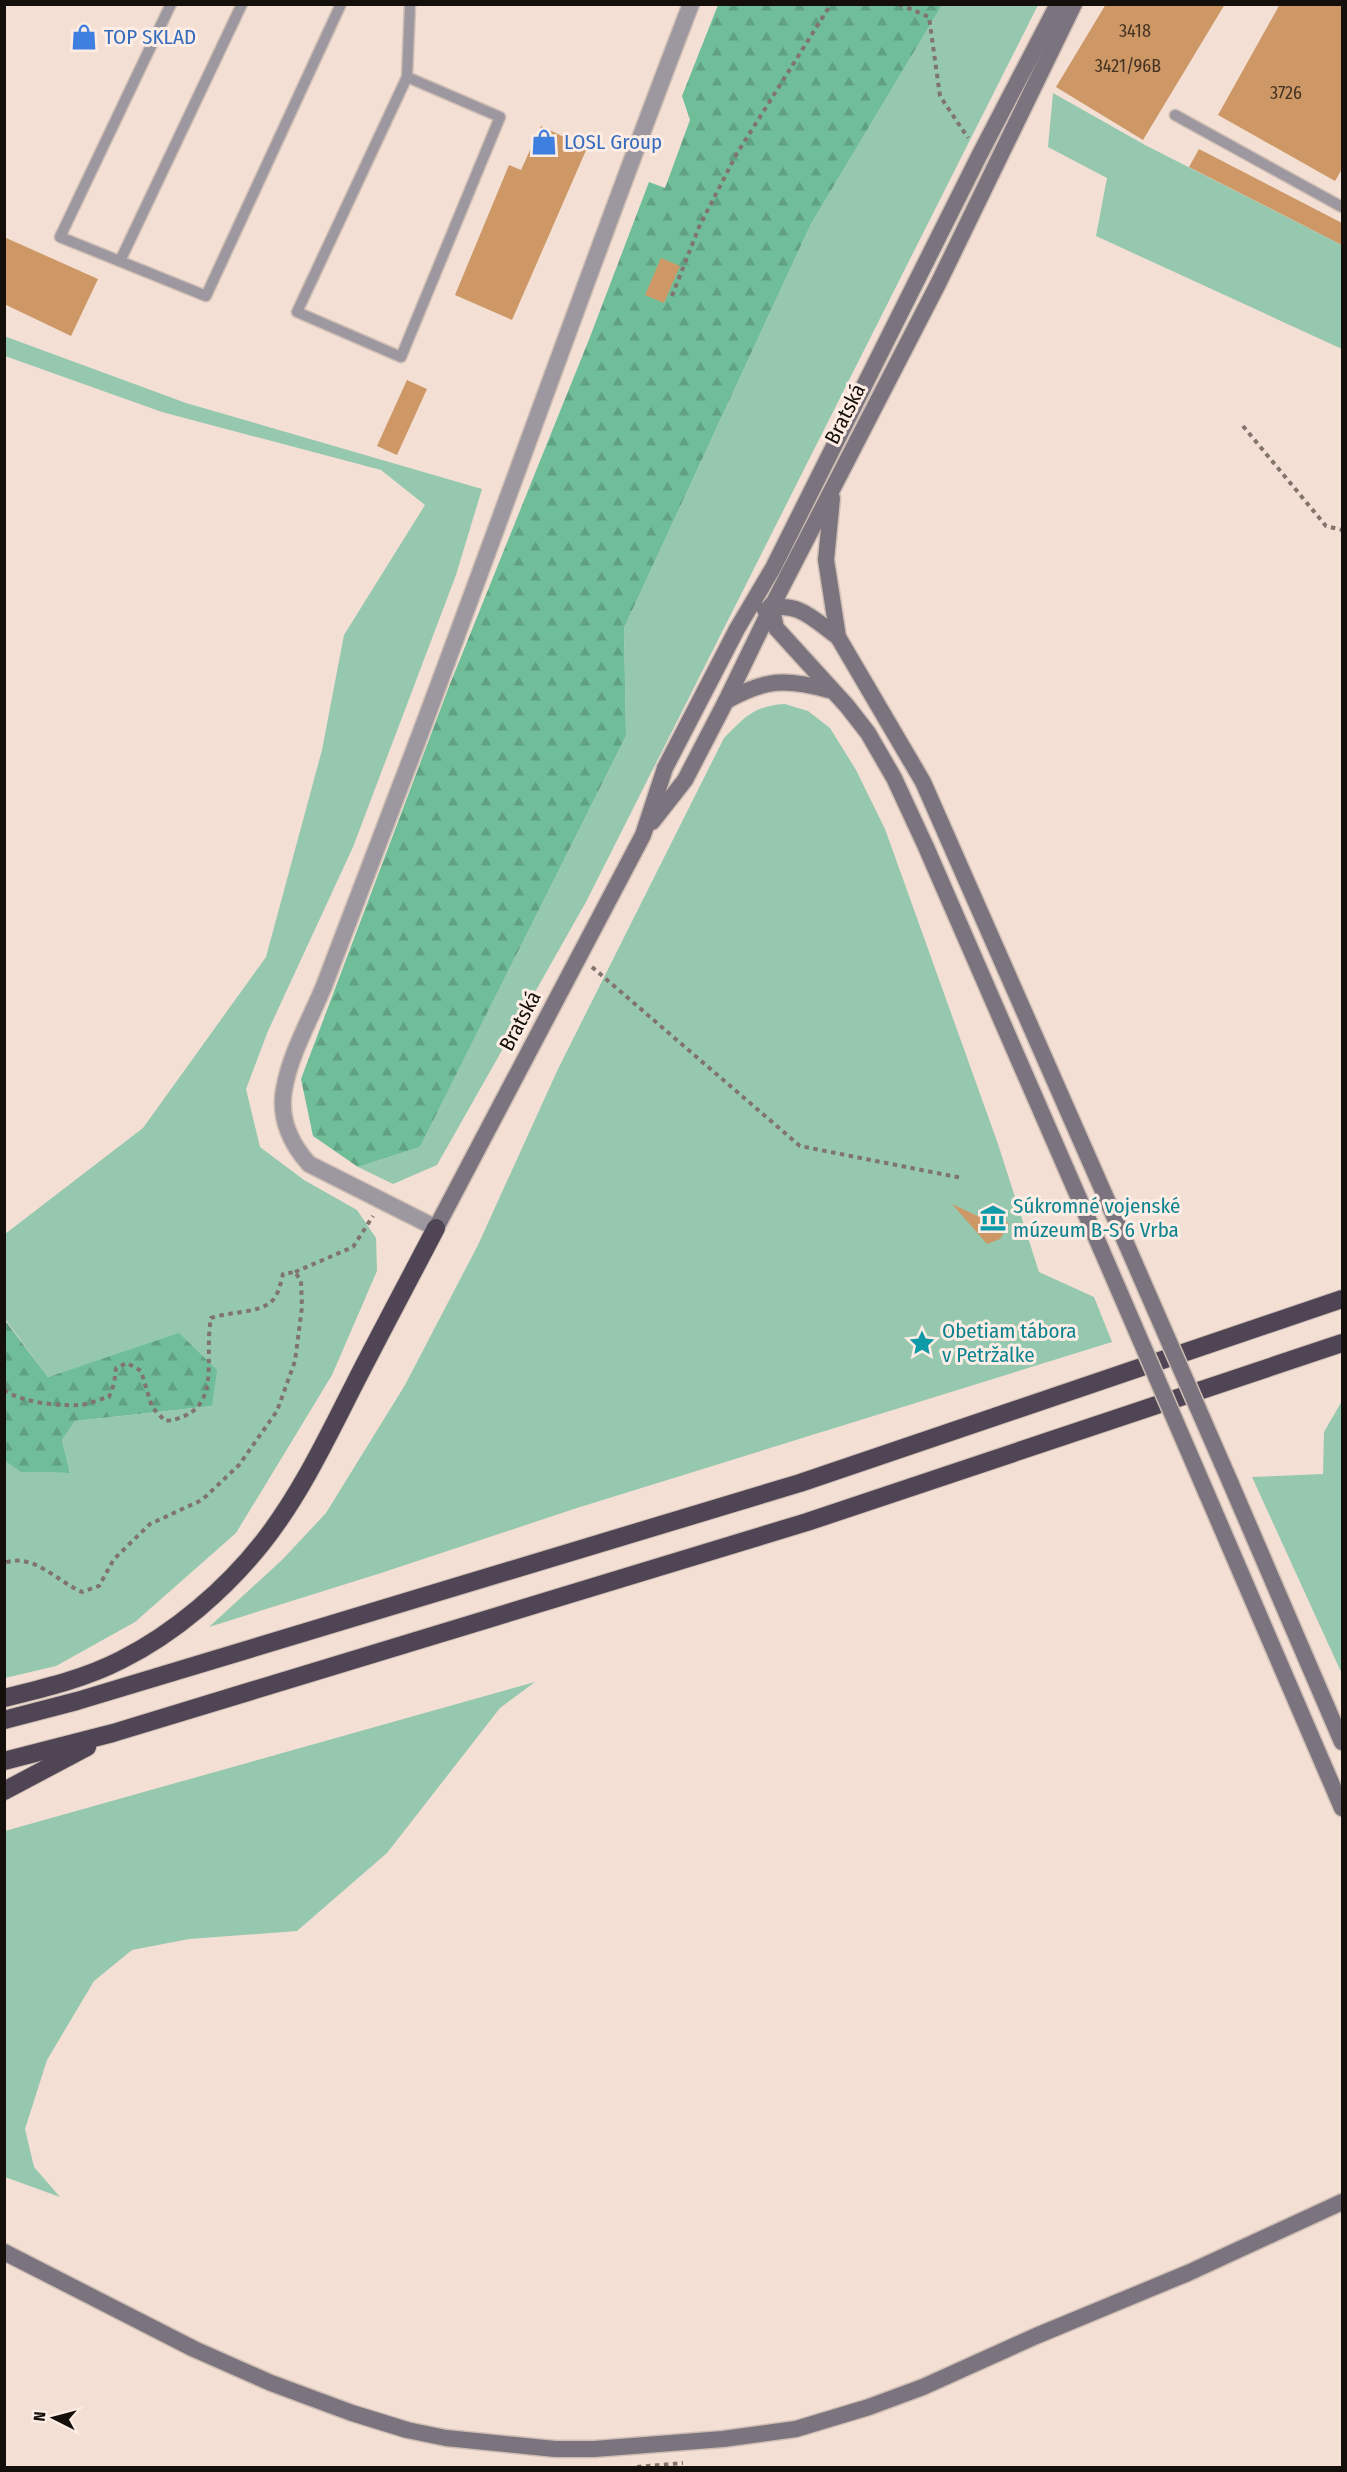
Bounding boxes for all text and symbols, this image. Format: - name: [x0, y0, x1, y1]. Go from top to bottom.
- house number: 3418: [1119, 20, 1151, 42]
- shop icon: TOP SKLAD: [69, 22, 99, 52]
- place label: TOP SKLAD: [104, 24, 196, 50]
- house number: 3421/96B: [1095, 55, 1161, 77]
- house number: 3726: [1270, 82, 1302, 104]
- shop icon: LOSL Group: [529, 127, 559, 157]
- place label: LOSL Group: [564, 129, 662, 155]
- street label: Bratská: [819, 380, 871, 448]
- street label: Bratská: [493, 987, 547, 1055]
- place label: Súkromné vojenské múzeum B-S 6 Vrba: [1013, 1193, 1180, 1243]
- museum icon: Súkromné vojenské múzeum B-S 6 Vrba: [978, 1203, 1008, 1233]
- place label: Obetiam tábora v Petržalke: [942, 1318, 1076, 1368]
- place icon: Obetiam tábora v Petržalke: [907, 1328, 937, 1358]
- north arrow: [24, 2388, 84, 2448]
- text: N: [30, 2411, 50, 2422]

